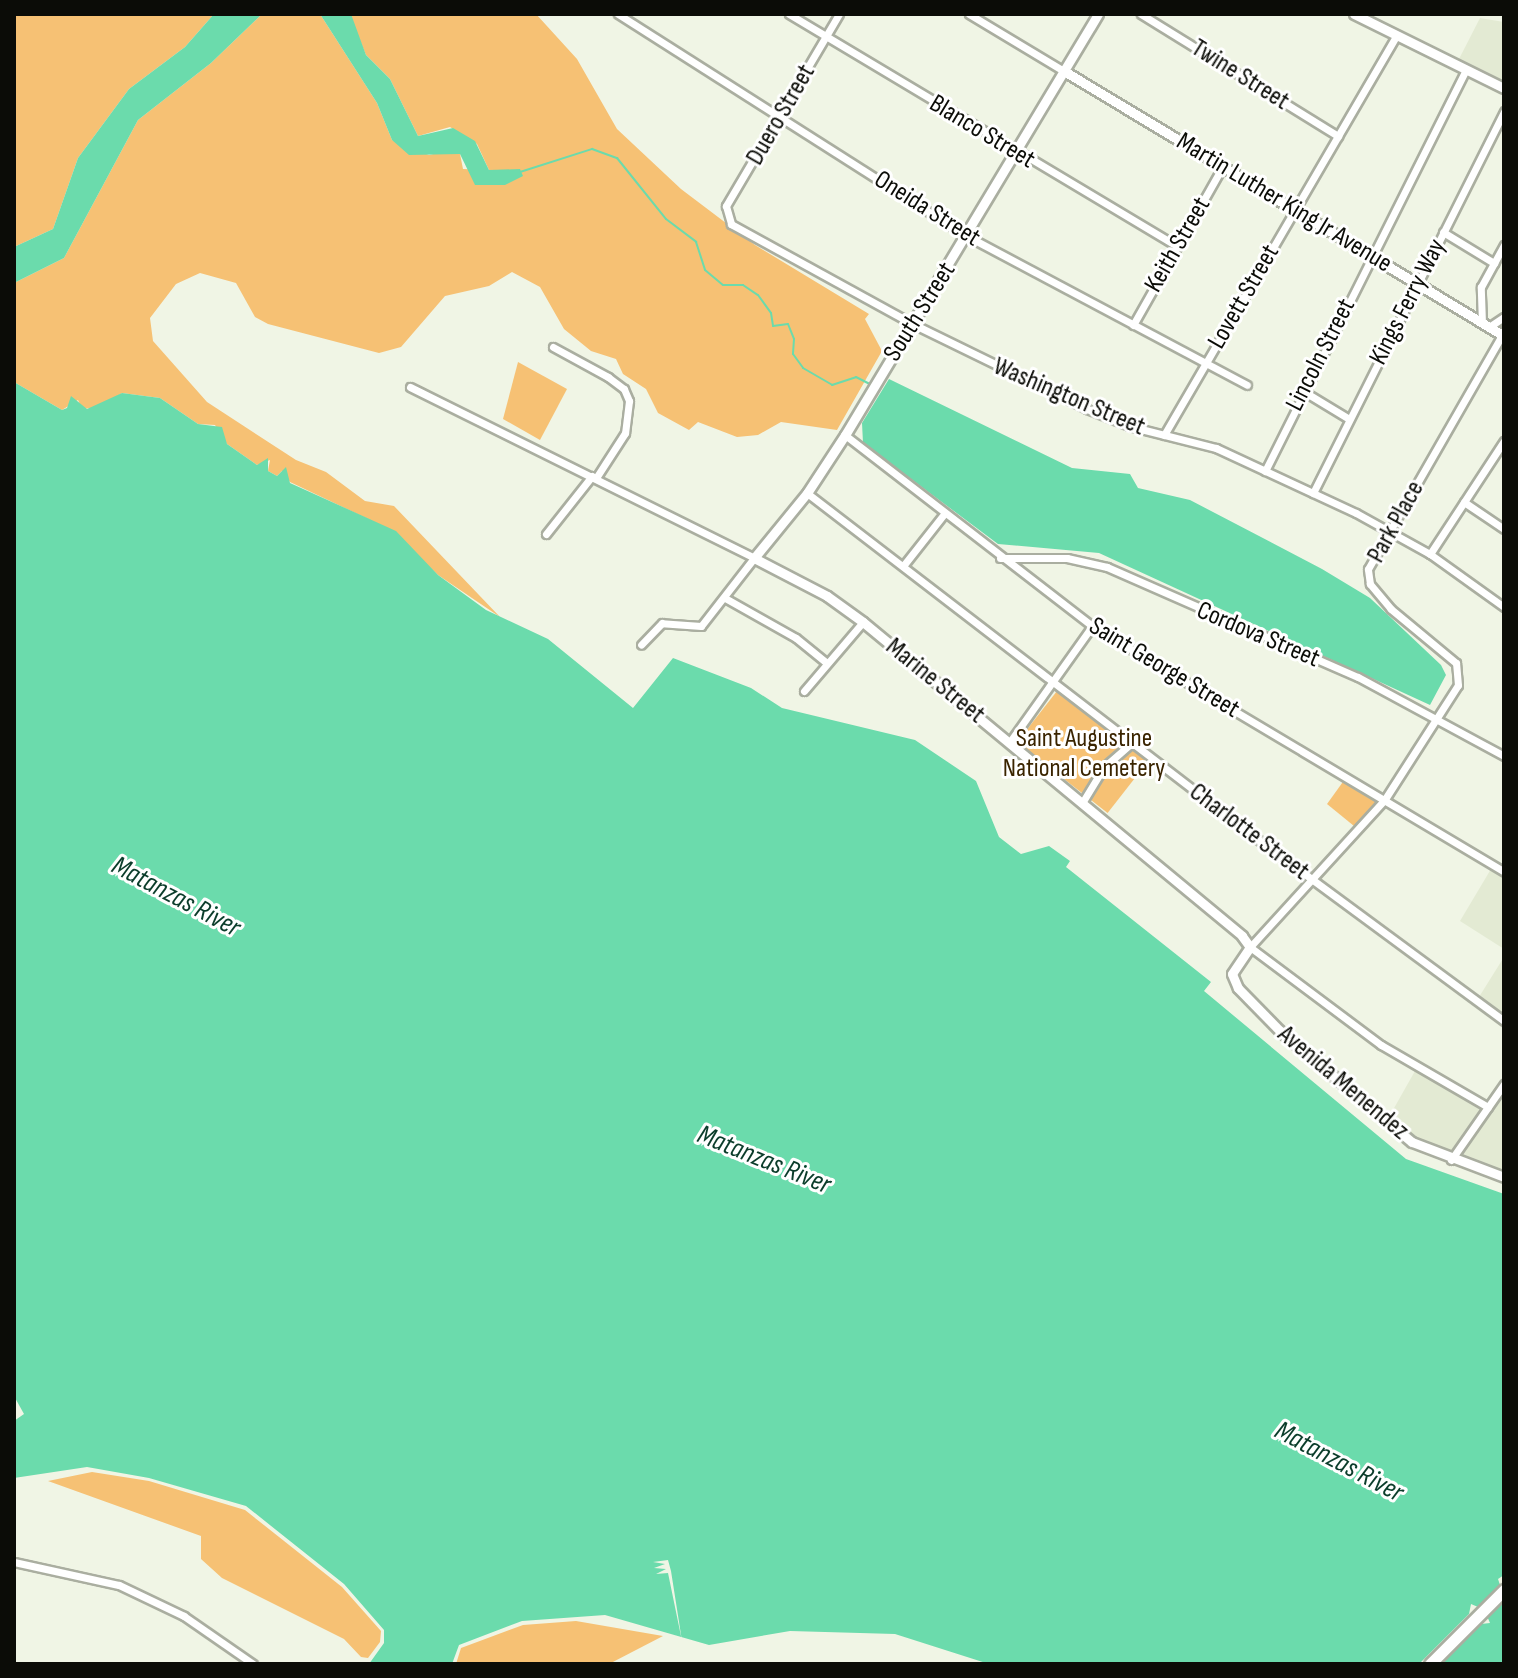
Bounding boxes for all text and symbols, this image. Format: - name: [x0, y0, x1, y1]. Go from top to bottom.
- street label: Twine Street: [1185, 33, 1295, 117]
- street label: Duero Street: [740, 59, 822, 171]
- street label: Blanco Street: [924, 88, 1040, 176]
- street label: Martin Luther King Jr Avenue: [1171, 126, 1397, 280]
- street label: Oneida Street: [868, 164, 986, 254]
- street label: Keith Street: [1138, 192, 1218, 298]
- street label: Kings Ferry Way: [1363, 234, 1453, 370]
- street label: Lovett Street: [1202, 239, 1286, 355]
- street label: South Street: [877, 257, 963, 367]
- street label: Lincoln Street: [1279, 294, 1363, 416]
- street label: Washington Street: [989, 351, 1149, 443]
- street label: Park Place: [1361, 476, 1431, 568]
- street label: Cordova Street: [1192, 595, 1324, 675]
- street label: Saint George Street: [1083, 611, 1245, 725]
- street label: Marine Street: [879, 632, 991, 730]
- park label: Saint Augustine National Cemetery: [1003, 723, 1165, 784]
- street label: Charlotte Street: [1183, 777, 1315, 887]
- water label: Matanzas River: [106, 849, 246, 945]
- street label: Avenida Menendez: [1271, 1019, 1415, 1147]
- water label: Matanzas River: [692, 1118, 836, 1202]
- water label: Matanzas River: [1269, 1414, 1409, 1510]

